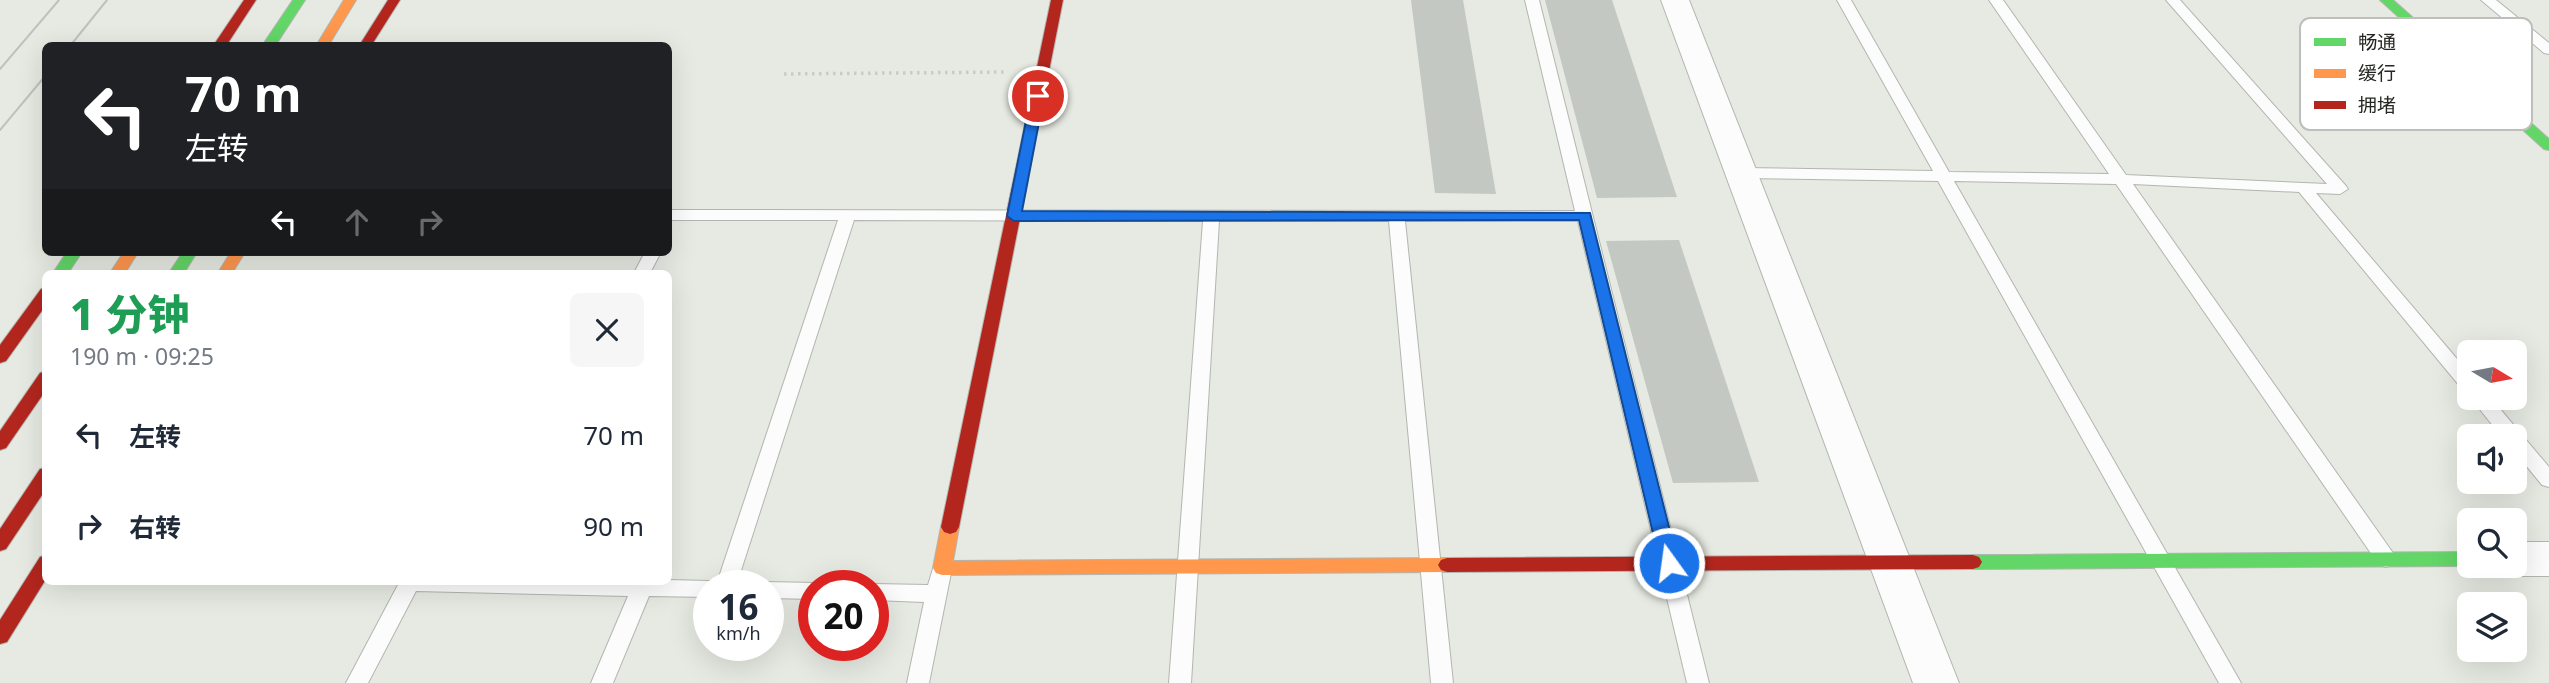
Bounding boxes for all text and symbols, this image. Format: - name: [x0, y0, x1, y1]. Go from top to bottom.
- legend: [2300, 18, 2532, 130]
- text: 畅通: [2358, 29, 2396, 55]
- text: 70 m: [185, 60, 302, 126]
- text: 缓行: [2358, 60, 2396, 86]
- pin: [1008, 66, 1068, 126]
- icon: left: [70, 70, 161, 161]
- icon: arrive: [1019, 77, 1057, 115]
- text: 拥堵: [2358, 92, 2396, 118]
- text: 左转: [185, 126, 249, 169]
- icon: left: [265, 203, 303, 241]
- icon: ahead: [338, 203, 376, 241]
- icon: right: [411, 203, 449, 241]
- text: 1 分钟: [70, 285, 189, 342]
- button: close: [570, 293, 644, 367]
- text: 190 m · 09:25: [70, 340, 214, 372]
- north arrow: [2457, 340, 2527, 410]
- map controls: [2457, 340, 2527, 662]
- icon: left: [70, 416, 108, 454]
- text: 70 m: [583, 417, 644, 453]
- text: 左转: [129, 418, 181, 454]
- button: sound: [2457, 424, 2527, 494]
- icon: right: [70, 507, 108, 545]
- text: 90 m: [583, 508, 644, 544]
- button: search: [2457, 508, 2527, 578]
- text: 右转: [129, 509, 181, 545]
- position arrow: [1632, 526, 1706, 600]
- speed limit sign: 20: [798, 570, 889, 661]
- text: 16: [718, 583, 759, 630]
- button: layers: [2457, 592, 2527, 662]
- text: km/h: [716, 621, 761, 645]

